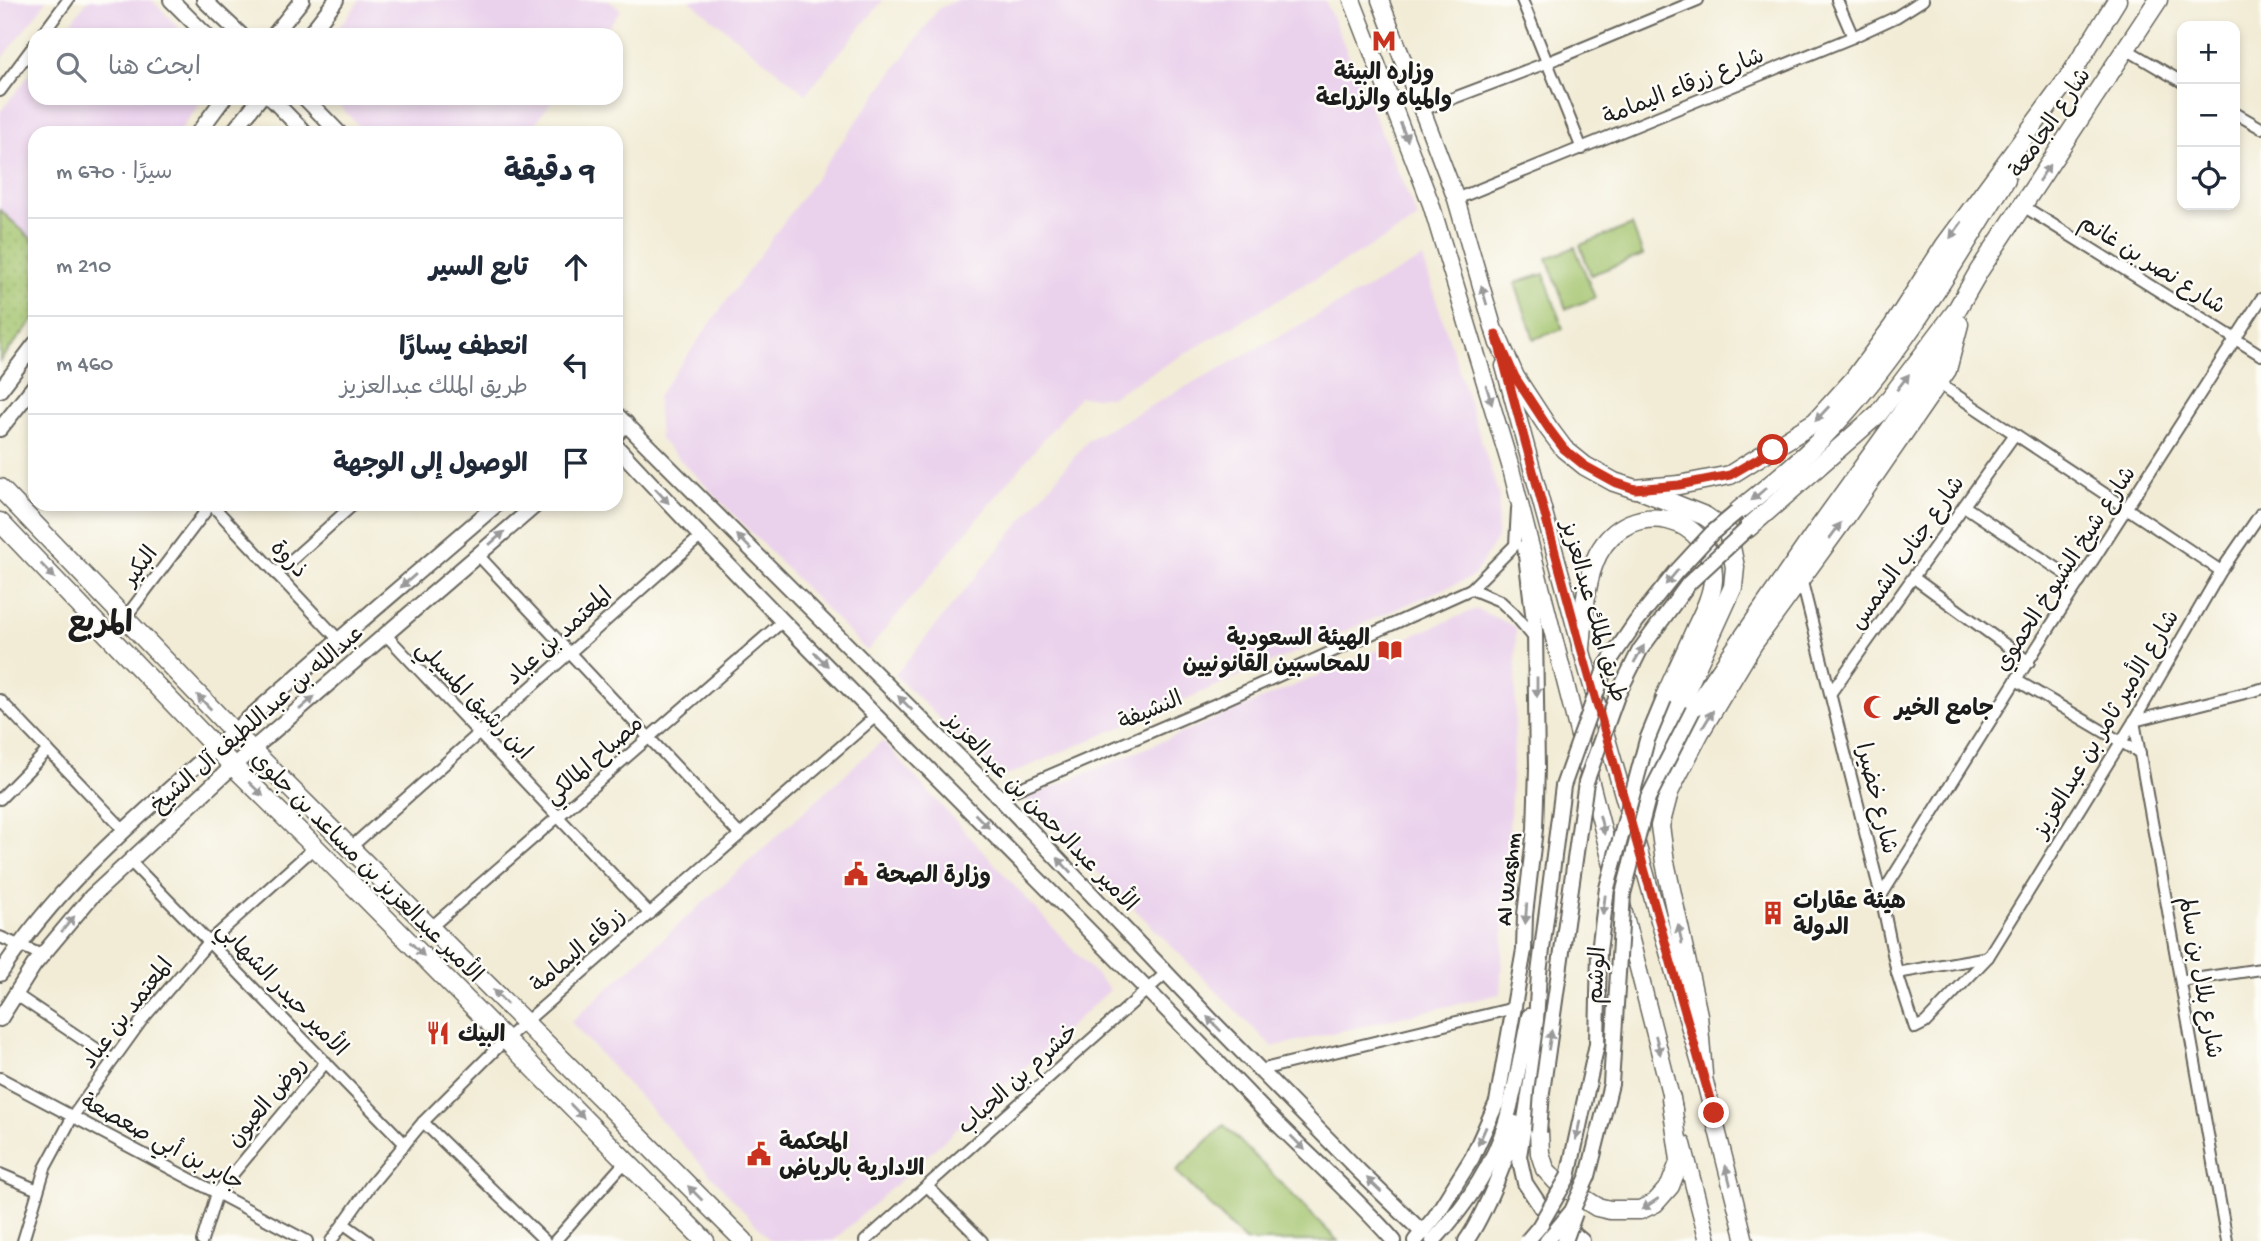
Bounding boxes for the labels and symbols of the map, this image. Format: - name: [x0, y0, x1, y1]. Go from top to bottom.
- metro station icon: وزاره البيئة والمياه والزراعة: [1370, 27, 1398, 55]
- street label: شارع زرقاء اليمامة: [1600, 44, 1769, 133]
- place label: وزاره البيئة والمياه والزراعة: [1316, 60, 1452, 114]
- street label: شارع الجامعة: [2005, 64, 2098, 184]
- one-way arrow: [1399, 121, 1410, 142]
- one-way arrow: [2037, 164, 2050, 183]
- street label: شارع نصر بن غانم: [2072, 210, 2229, 323]
- one-way arrow: [1949, 221, 1963, 239]
- one-way arrow: [1478, 284, 1488, 305]
- one-way arrow: [1896, 373, 1911, 391]
- one-way arrow: [1484, 385, 1494, 406]
- one-way arrow: [1815, 405, 1831, 422]
- route start: [1757, 434, 1788, 465]
- street label: شارع شيخ الشيوخ الحموي: [1990, 462, 2143, 678]
- street label: شارع جناب الشمس: [1846, 472, 1972, 636]
- one-way arrow: [1751, 486, 1769, 501]
- one-way arrow: [654, 487, 670, 504]
- street label: طريق الملك عبدالعزيز: [1552, 516, 1631, 706]
- one-way arrow: [1828, 522, 1842, 540]
- one-way arrow: [489, 531, 506, 546]
- one-way arrow: [736, 533, 753, 550]
- street label: ذروة: [263, 536, 312, 585]
- street label: البكير: [117, 542, 165, 594]
- one-way arrow: [39, 562, 55, 579]
- one-way arrow: [1665, 569, 1680, 586]
- one-way arrow: [399, 573, 417, 589]
- street label: المعتمد بن عباد: [502, 583, 619, 692]
- street label: شارع الأمير ثامر بن عبدالعزيز: [2023, 603, 2187, 845]
- district label: المربع: [67, 608, 133, 643]
- street label: عبدالله بن عبداللطيف آل الشيخ: [145, 619, 370, 821]
- place label: الهيئة السعودية للمحاسبين القانونيين: [1183, 626, 1370, 680]
- street label: ابن رشيق المسيلي: [406, 636, 536, 769]
- library icon: الهيئة السعودية للمحاسبين القانونيين: [1376, 636, 1404, 664]
- one-way arrow: [1633, 644, 1645, 663]
- one-way arrow: [813, 650, 829, 667]
- one-way arrow: [1531, 676, 1543, 698]
- street label: النشيفة: [1115, 687, 1188, 738]
- one-way arrow: [196, 693, 213, 710]
- mosque icon: جامع الخير: [1861, 693, 1889, 721]
- one-way arrow: [298, 695, 316, 711]
- one-way arrow: [897, 695, 913, 711]
- place label: جامع الخير: [1893, 697, 1994, 724]
- street label: الأمير عبدالرحمن بن عبدالعزيز: [936, 702, 1146, 919]
- one-way arrow: [1701, 710, 1714, 729]
- street label: مصباح المالكي: [540, 712, 653, 815]
- street label: شارع خضيرا: [1848, 741, 1901, 857]
- street label: الأمير عبدالعزيز بن مساعد بن جلوي: [244, 743, 491, 990]
- one-way arrow: [247, 780, 264, 797]
- one-way arrow: [973, 812, 990, 829]
- one-way arrow: [1597, 814, 1608, 836]
- street label: Al Washm: [1492, 831, 1529, 927]
- one-way arrow: [1056, 857, 1072, 874]
- public building icon: وزارة الصحة: [842, 860, 870, 888]
- place label: وزارة الصحة: [876, 863, 991, 891]
- place label: هيئة عقارات الدولة: [1793, 889, 1906, 943]
- one-way arrow: [1599, 894, 1610, 916]
- street label: شارع بلال بن سالم: [2170, 894, 2226, 1061]
- building icon: هيئة عقارات الدولة: [1759, 899, 1787, 927]
- street label: زرقاء اليمامة: [527, 903, 632, 1000]
- one-way arrow: [1520, 903, 1531, 925]
- street label: الأمير حيدر الشهابي: [206, 913, 356, 1066]
- one-way arrow: [60, 915, 76, 933]
- one-way arrow: [1675, 923, 1686, 945]
- one-way arrow: [408, 941, 425, 958]
- street label: الوشم: [1583, 945, 1615, 1005]
- street label: المعتمد بن عباد: [77, 953, 181, 1075]
- one-way arrow: [491, 989, 508, 1006]
- one-way arrow: [1206, 1015, 1223, 1032]
- restaurant icon: البيك: [424, 1019, 452, 1047]
- street label: خشرم بن الحباب: [954, 1019, 1085, 1142]
- place label: البيك: [458, 1023, 506, 1050]
- one-way arrow: [1545, 1029, 1556, 1051]
- one-way arrow: [1653, 1034, 1664, 1056]
- street label: روض العيون: [223, 1053, 314, 1154]
- street label: جابر بن أبي صعصعة: [73, 1086, 250, 1202]
- route end: [1698, 1097, 1729, 1128]
- one-way arrow: [568, 1102, 584, 1119]
- one-way arrow: [1573, 1119, 1584, 1141]
- one-way arrow: [1476, 1126, 1488, 1146]
- place label: المحكمة الادارية بالرياض: [779, 1130, 924, 1184]
- one-way arrow: [1289, 1135, 1306, 1152]
- public building icon: المحكمة الادارية بالرياض: [745, 1140, 773, 1168]
- one-way arrow: [1722, 1164, 1733, 1186]
- one-way arrow: [1366, 1178, 1383, 1194]
- one-way arrow: [687, 1185, 703, 1201]
- one-way arrow: [1640, 1197, 1660, 1210]

